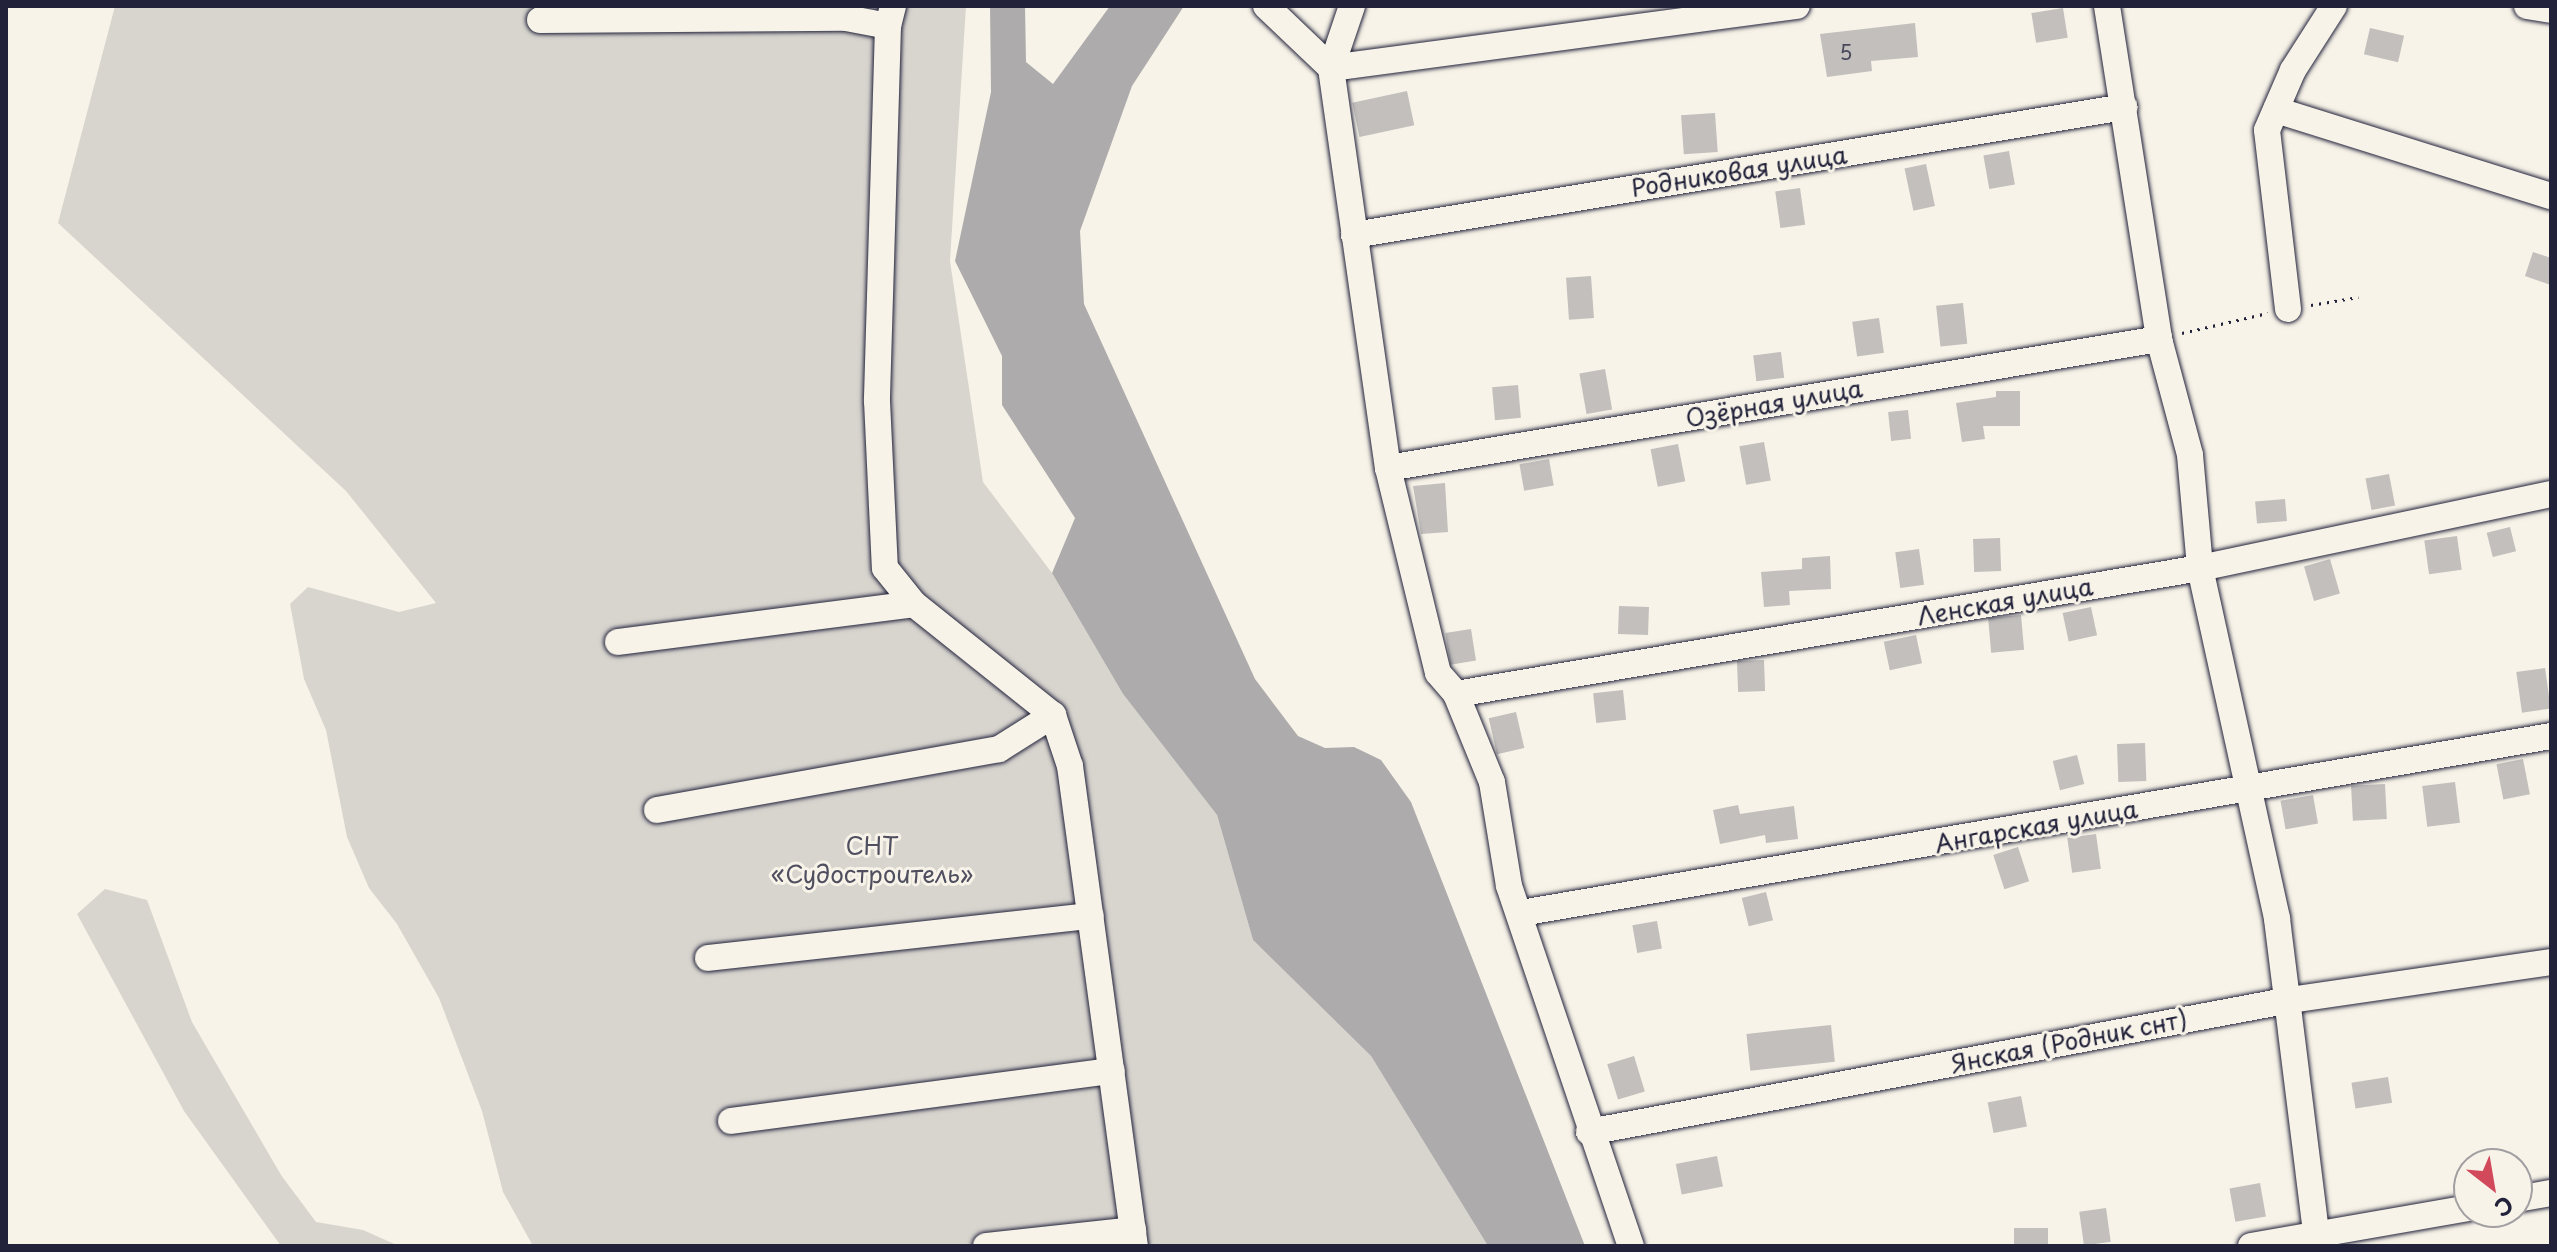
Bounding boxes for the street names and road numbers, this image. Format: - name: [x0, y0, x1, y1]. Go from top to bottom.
- street label: Родниковая улица: [1629, 140, 1849, 202]
- street label: Озёрная улица: [1683, 373, 1865, 433]
- street label: Ленская улица: [1914, 571, 2096, 631]
- street label: Ангарская улица: [1932, 794, 2140, 858]
- street label: Янская (Родник снт): [1947, 1004, 2191, 1078]

